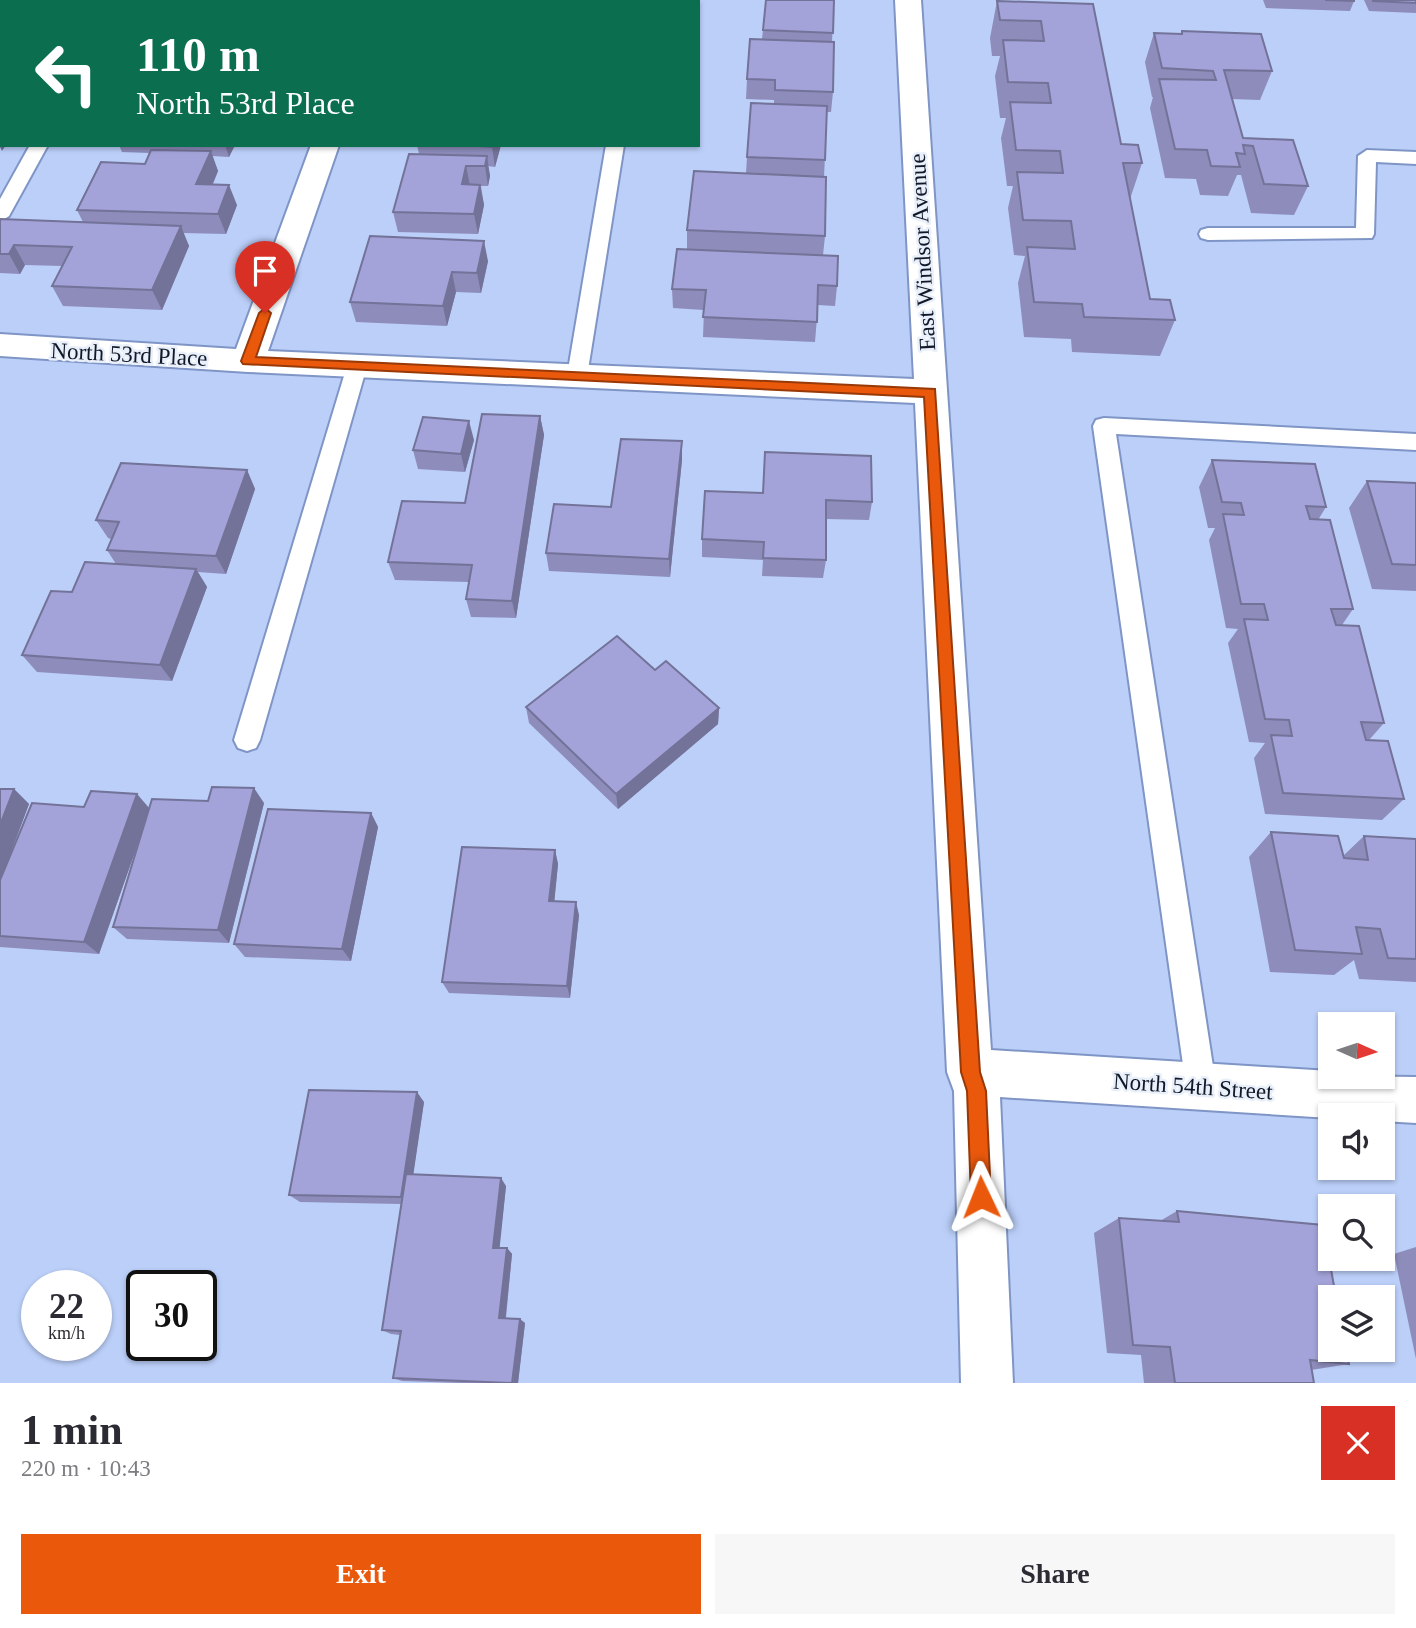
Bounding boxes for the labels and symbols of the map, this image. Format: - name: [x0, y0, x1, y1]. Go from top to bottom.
- street label: East Windsor Avenue: [905, 153, 940, 351]
- pin: [235, 241, 295, 313]
- street label: North 53rd Place: [50, 338, 208, 371]
- north arrow: [1318, 1012, 1395, 1088]
- street label: North 54th Street: [1112, 1068, 1274, 1105]
- position arrow: [944, 1160, 1018, 1234]
- speed limit sign: 30: [126, 1270, 217, 1361]

